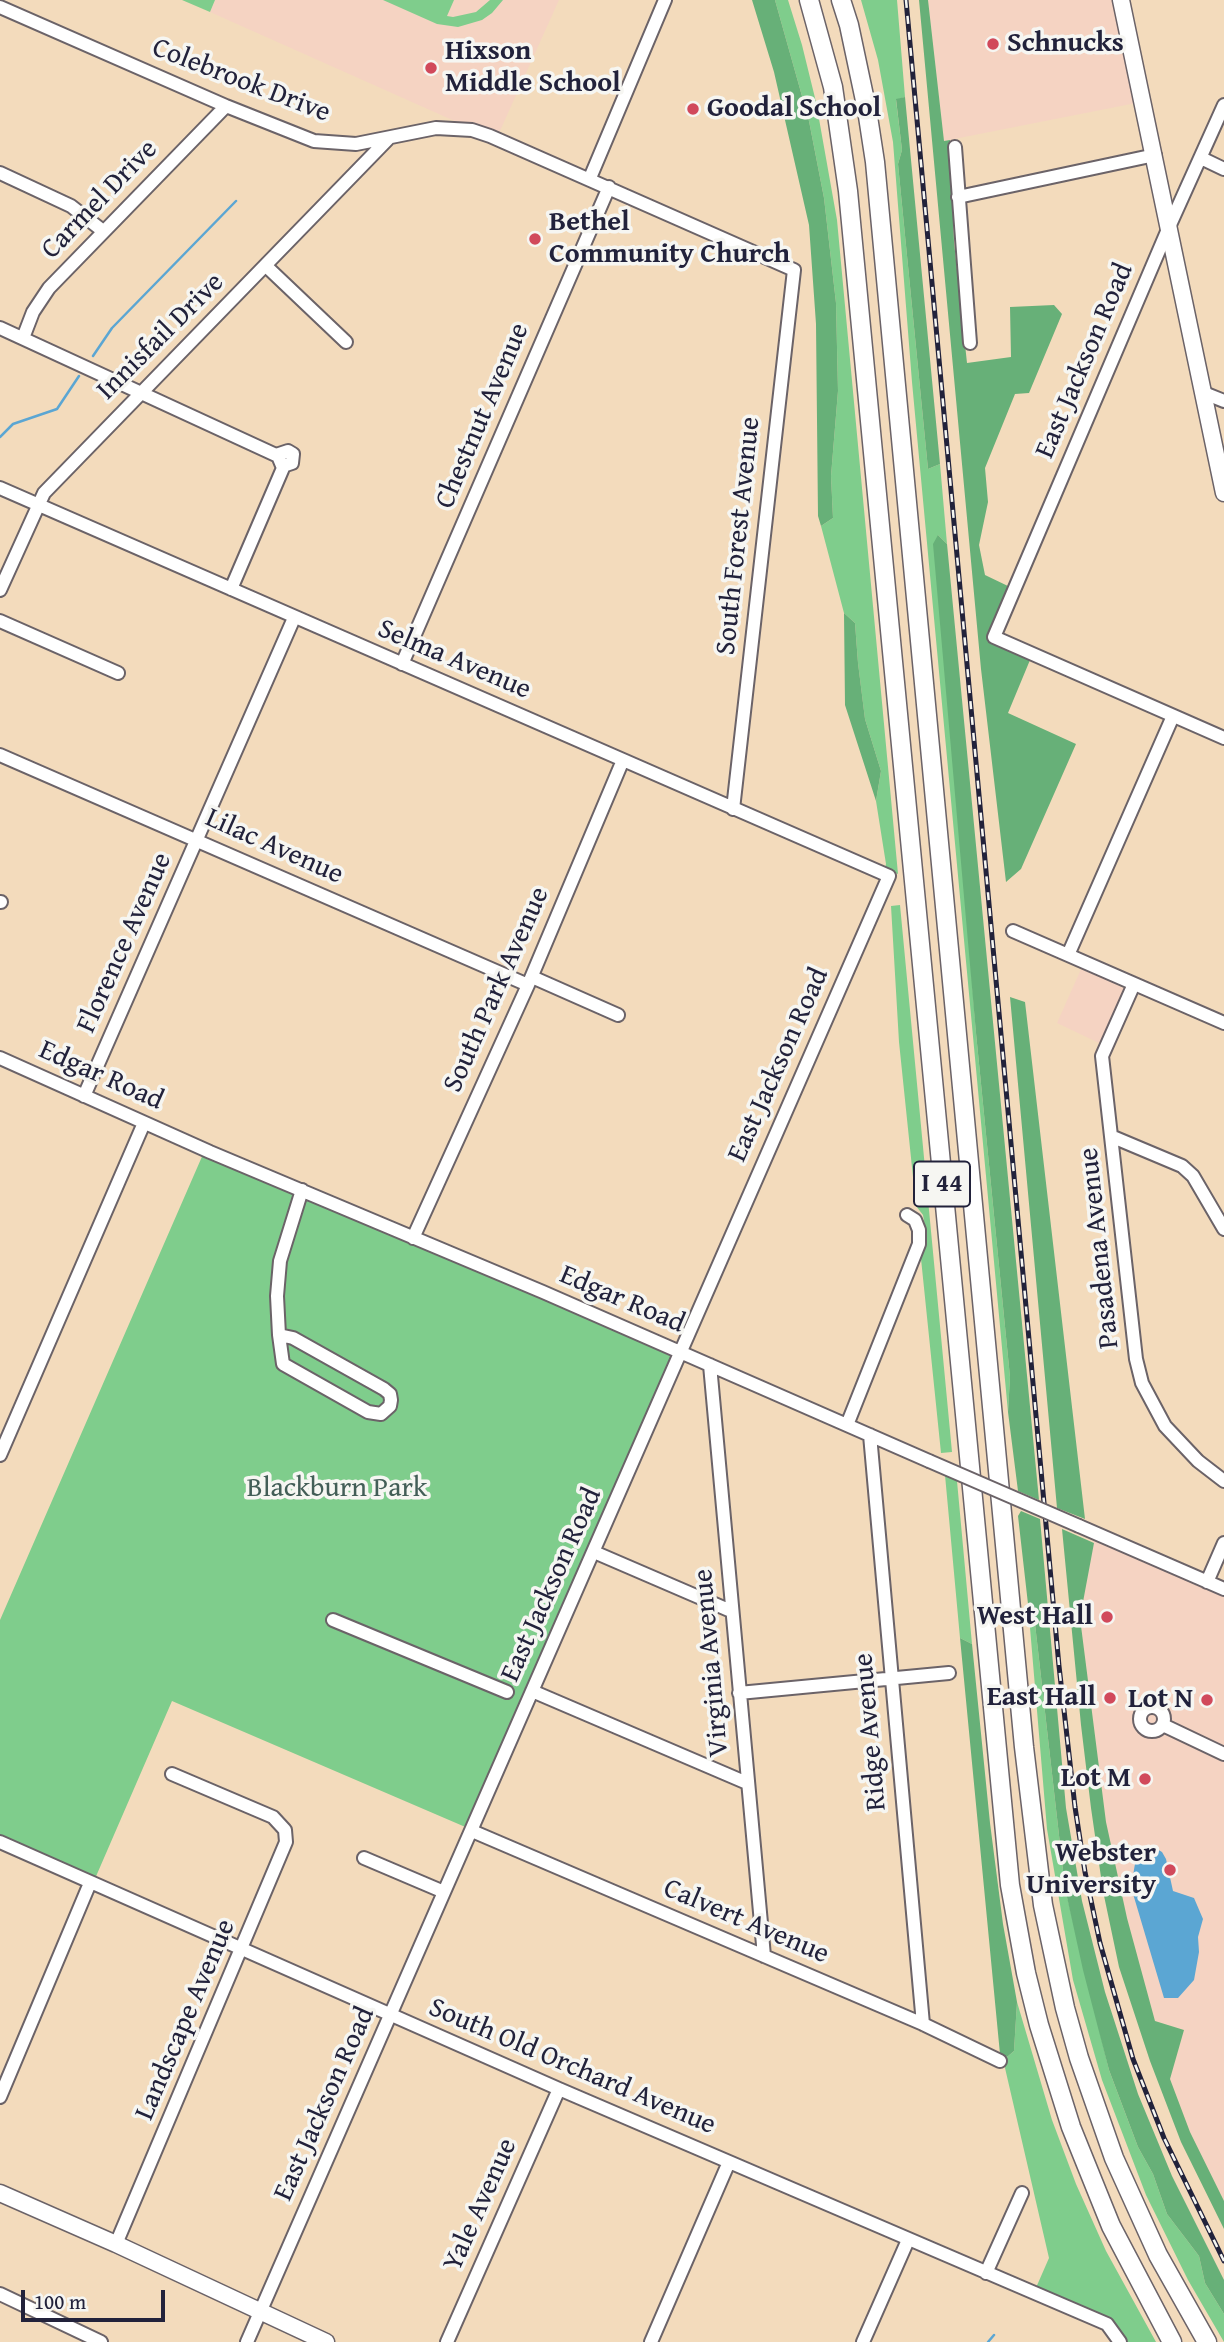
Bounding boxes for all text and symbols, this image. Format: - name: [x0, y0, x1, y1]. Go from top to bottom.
- place label: Schnucks: [1007, 27, 1124, 61]
- street label: Colebrook Drive: [147, 32, 335, 130]
- place label: Hixson Middle School: [445, 35, 621, 101]
- marker: Schnucks: [985, 36, 1001, 52]
- marker: Hixson Middle School: [423, 60, 439, 76]
- place label: Goodal School: [707, 92, 881, 126]
- marker: Goodal School: [685, 101, 701, 117]
- street label: Carmel Drive: [35, 133, 165, 267]
- place label: Bethel Community Church: [549, 206, 790, 272]
- marker: Bethel Community Church: [527, 231, 543, 247]
- street label: East Jackson Road: [1029, 258, 1141, 464]
- street label: Innisfail Drive: [90, 266, 232, 408]
- street label: Chestnut Avenue: [429, 318, 537, 514]
- street label: South Forest Avenue: [710, 415, 768, 657]
- street label: Selma Avenue: [372, 613, 536, 707]
- street label: Lilac Avenue: [200, 802, 348, 892]
- street label: Florence Avenue: [70, 848, 180, 1038]
- street label: South Park Avenue: [437, 882, 557, 1098]
- street label: East Jackson Road: [721, 963, 837, 1167]
- street label: Edgar Road: [34, 1034, 168, 1118]
- street label: Pasadena Avenue: [1073, 1146, 1127, 1350]
- road number: I 44: [914, 1162, 970, 1206]
- street label: Edgar Road: [554, 1259, 690, 1341]
- park label: Blackburn Park: [247, 1472, 427, 1506]
- street label: East Jackson Road: [494, 1483, 610, 1687]
- street label: Virginia Avenue: [687, 1568, 737, 1758]
- place label: West Hall: [977, 1600, 1093, 1634]
- marker: West Hall: [1099, 1609, 1115, 1625]
- street label: Ridge Avenue: [847, 1652, 895, 1812]
- place label: East Hall: [987, 1681, 1096, 1715]
- place label: Lot N: [1128, 1683, 1193, 1717]
- marker: East Hall: [1102, 1690, 1118, 1706]
- marker: Lot N: [1199, 1692, 1215, 1708]
- place label: Lot M: [1061, 1762, 1131, 1796]
- marker: Lot M: [1137, 1771, 1153, 1787]
- place label: Webster University: [1026, 1837, 1156, 1903]
- marker: Webster University: [1162, 1862, 1178, 1878]
- street label: Calvert Avenue: [658, 1872, 834, 1972]
- street label: Landscape Avenue: [129, 1915, 243, 2125]
- street label: South Old Orchard Avenue: [424, 1991, 720, 2143]
- street label: East Jackson Road: [267, 2002, 383, 2206]
- street label: Yale Avenue: [437, 2133, 525, 2277]
- scale bar: [24, 2276, 168, 2320]
- text: 100 m: [34, 2286, 86, 2317]

